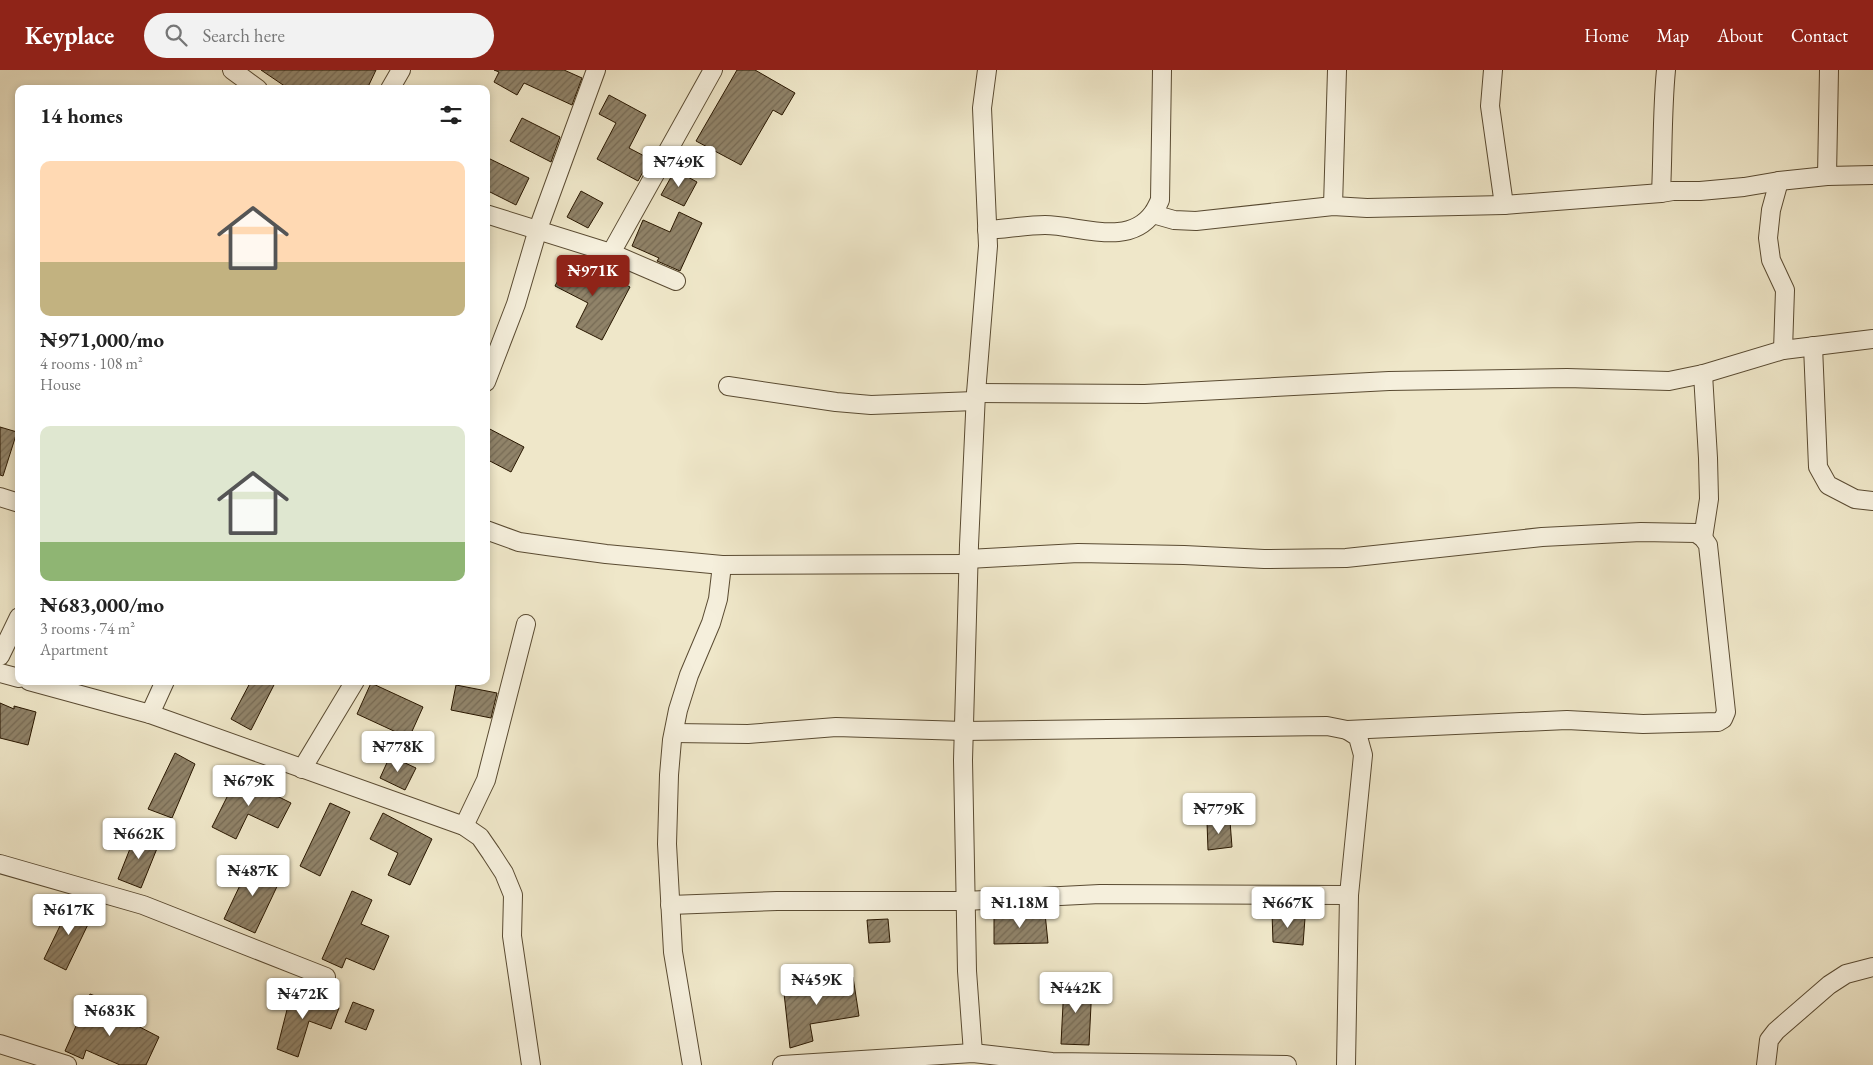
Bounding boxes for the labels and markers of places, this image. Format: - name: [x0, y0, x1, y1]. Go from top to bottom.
- pin: ₦749K: [644, 146, 714, 188]
- pin: ₦971K: [558, 254, 628, 297]
- pin: ₦778K: [363, 730, 433, 773]
- pin: ₦679K: [214, 764, 284, 807]
- pin: ₦779K: [1184, 792, 1254, 835]
- pin: ₦662K: [104, 818, 174, 860]
- pin: ₦487K: [218, 854, 288, 897]
- pin: ₦1.18M: [979, 886, 1061, 929]
- pin: ₦667K: [1253, 886, 1323, 929]
- pin: ₦617K: [34, 894, 104, 936]
- pin: ₦459K: [782, 964, 852, 1006]
- pin: ₦442K: [1041, 972, 1111, 1014]
- pin: ₦472K: [268, 978, 338, 1020]
- pin: ₦683K: [75, 994, 145, 1037]

